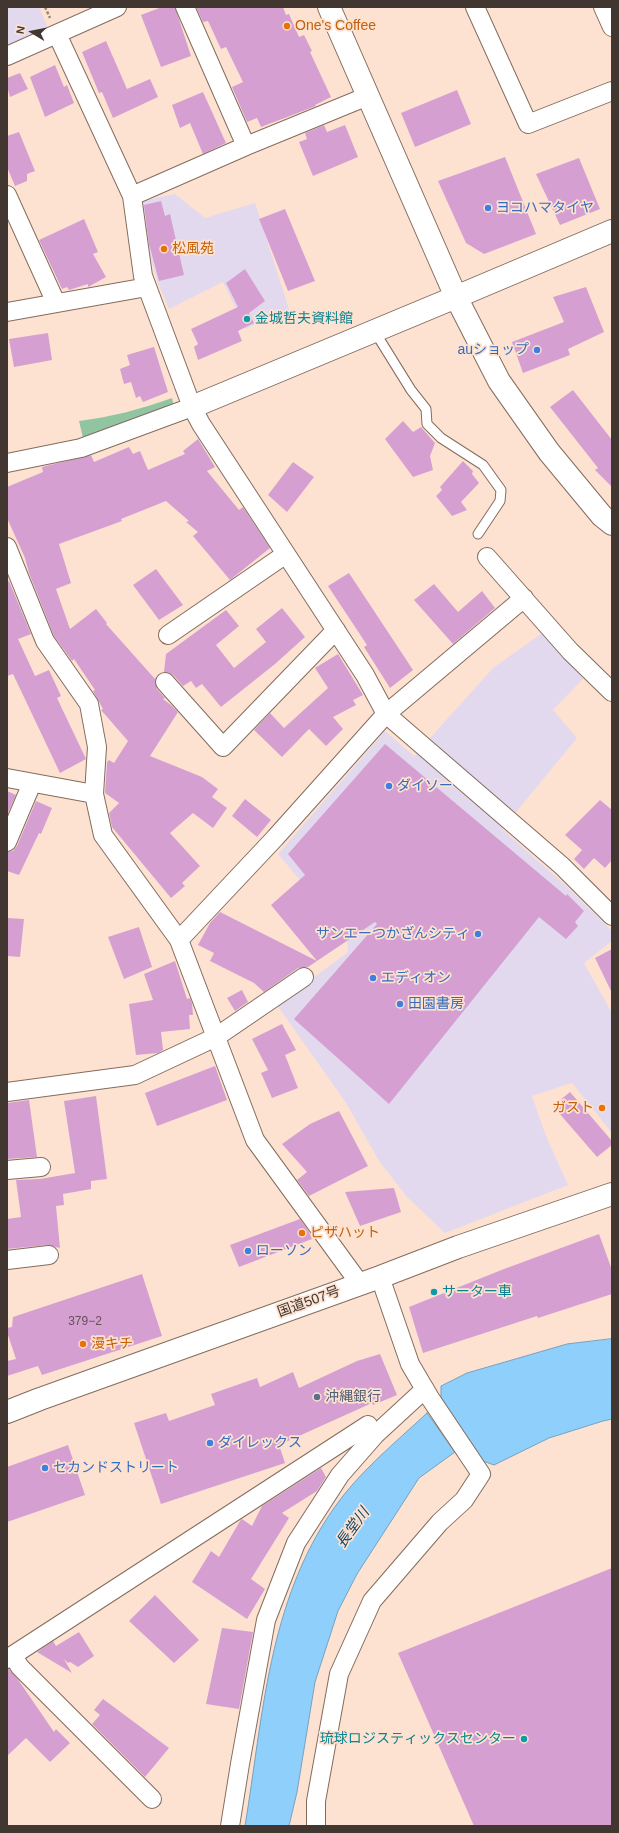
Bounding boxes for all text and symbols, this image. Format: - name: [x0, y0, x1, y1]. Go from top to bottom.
- north arrow: [12, 12, 52, 52]
- place label: One's Coffee: [295, 18, 376, 34]
- marker: One's Coffee: [282, 21, 292, 31]
- text: N: [14, 25, 27, 35]
- place label: ヨコハマタイヤ: [496, 200, 594, 216]
- marker: ヨコハマタイヤ: [483, 203, 493, 213]
- place label: 松風苑: [172, 241, 214, 257]
- marker: 松風苑: [159, 244, 169, 254]
- place label: 金城哲夫資料館: [255, 311, 353, 327]
- marker: 金城哲夫資料館: [242, 314, 252, 324]
- place label: auショップ: [457, 342, 529, 358]
- marker: auショップ: [532, 345, 542, 355]
- place label: ダイソー: [397, 778, 453, 794]
- marker: ダイソー: [384, 781, 394, 791]
- place label: サンエーつかざんシティ: [316, 926, 470, 942]
- marker: サンエーつかざんシティ: [473, 929, 483, 939]
- place label: エディオン: [381, 970, 451, 986]
- marker: エディオン: [368, 973, 378, 983]
- place label: 田園書房: [408, 996, 464, 1012]
- marker: 田園書房: [395, 999, 405, 1009]
- place label: ガスト: [552, 1100, 594, 1116]
- marker: ガスト: [597, 1103, 607, 1113]
- place label: ピザハット: [310, 1225, 380, 1241]
- marker: ピザハット: [297, 1228, 307, 1238]
- place label: ローソン: [256, 1243, 312, 1259]
- marker: ローソン: [243, 1246, 253, 1256]
- street label: 国道507号: [275, 1283, 343, 1321]
- place label: サーター車: [442, 1284, 512, 1300]
- marker: サーター車: [429, 1287, 439, 1297]
- house number: 379−2: [68, 1315, 102, 1329]
- place label: 漫キチ: [91, 1336, 133, 1352]
- marker: 漫キチ: [78, 1339, 88, 1349]
- place label: 沖縄銀行: [325, 1389, 381, 1405]
- marker: 沖縄銀行: [312, 1392, 322, 1402]
- place label: ダイレックス: [218, 1435, 302, 1451]
- marker: ダイレックス: [205, 1438, 215, 1448]
- place label: セカンドストリート: [53, 1460, 179, 1476]
- marker: セカンドストリート: [40, 1463, 50, 1473]
- water label: 長堂川: [332, 1505, 374, 1551]
- place label: 琉球ロジスティックスセンター: [320, 1731, 516, 1747]
- marker: 琉球ロジスティックスセンター: [519, 1734, 529, 1744]

